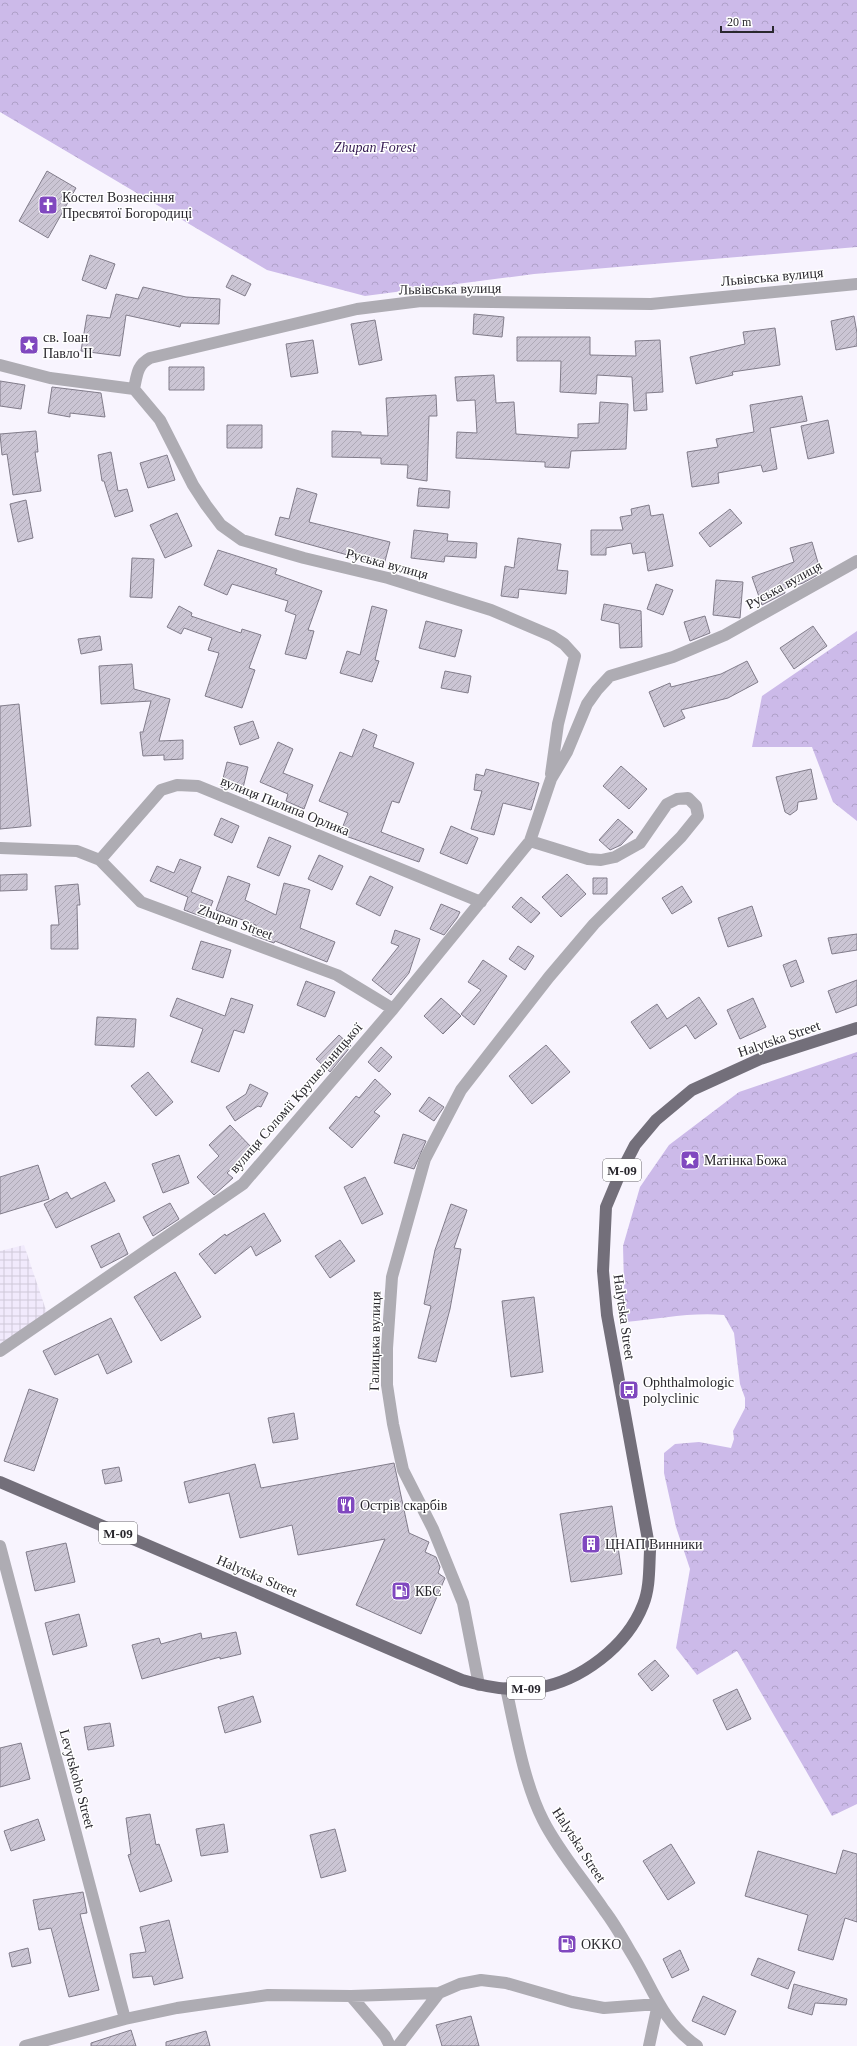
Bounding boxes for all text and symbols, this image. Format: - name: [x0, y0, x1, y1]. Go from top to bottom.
- scale bar: [721, 8, 773, 34]
- text: 20 m: [727, 15, 752, 29]
- park label: Zhupan Forest: [334, 140, 417, 155]
- place label: Костел Вознесіння Пресвятої Богородиці: [62, 190, 192, 221]
- church icon: Костел Вознесіння Пресвятої Богородиці: [37, 194, 59, 216]
- street label: Львівська вулиця: [720, 265, 824, 289]
- street label: Львівська вулиця: [399, 281, 502, 297]
- place label: св. Іоан Павло ІІ: [43, 330, 93, 361]
- place icon: св. Іоан Павло ІІ: [18, 334, 40, 356]
- street label: Руська вулиця: [344, 546, 430, 582]
- street label: Руська вулиця: [743, 558, 825, 612]
- street label: вулиця Пилипа Орлика: [218, 773, 352, 839]
- street label: Zhupan Street: [195, 901, 275, 943]
- street label: Halytska Street: [736, 1018, 822, 1060]
- street label: вулиця Соломії Крушельницької: [227, 1020, 365, 1176]
- place icon: Матінка Божа: [679, 1149, 701, 1171]
- place label: Матінка Божа: [704, 1153, 787, 1168]
- road number: М-09: [603, 1159, 641, 1181]
- street label: Halytska Street: [611, 1273, 637, 1361]
- street label: Галицька вулиця: [367, 1290, 383, 1391]
- place label: Ophthalmologic polyclinic: [643, 1375, 734, 1406]
- bus stop icon: Ophthalmologic polyclinic: [618, 1379, 640, 1401]
- restaurant icon: Острів скарбів: [335, 1494, 357, 1516]
- place label: Острів скарбів: [360, 1498, 448, 1513]
- road number: М-09: [99, 1522, 137, 1544]
- building icon: ЦНАП Винники: [580, 1533, 602, 1555]
- place label: ЦНАП Винники: [605, 1537, 703, 1552]
- street label: Halytska Street: [215, 1552, 300, 1600]
- fuel station icon: КБС: [390, 1580, 412, 1602]
- place label: КБС: [415, 1584, 442, 1599]
- road number: М-09: [507, 1677, 545, 1699]
- street label: Levytskoho Street: [57, 1728, 98, 1830]
- street label: Halytska Street: [549, 1805, 609, 1885]
- fuel station icon: OKKO: [556, 1933, 578, 1955]
- place label: OKKO: [581, 1937, 621, 1952]

